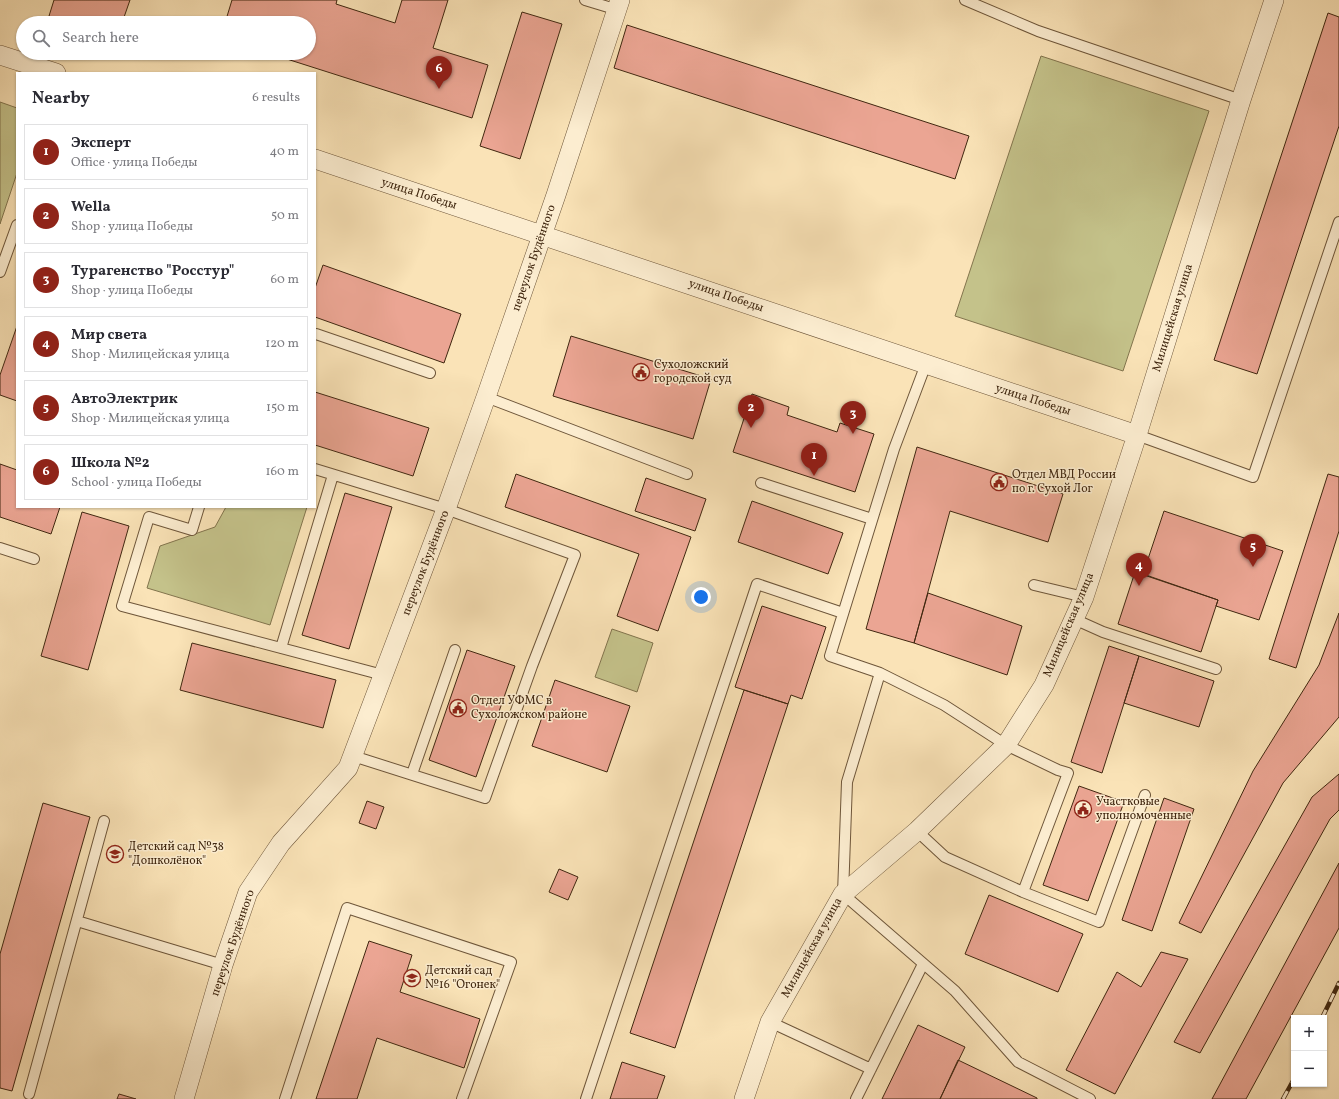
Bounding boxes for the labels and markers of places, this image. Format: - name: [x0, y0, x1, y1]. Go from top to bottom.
- pin: 6: [426, 56, 452, 89]
- place label: Сухоложский городской суд: [654, 357, 732, 387]
- public building icon: Сухоложский городской суд: [631, 362, 651, 382]
- pin: 2: [738, 395, 764, 428]
- pin: 3: [840, 401, 866, 434]
- pin: 1: [801, 443, 827, 476]
- place label: Отдел МВД России по г. Сухой Лог: [1012, 467, 1116, 497]
- public building icon: Отдел МВД России по г. Сухой Лог: [989, 472, 1009, 492]
- pin: 5: [1240, 534, 1266, 567]
- pin: 4: [1126, 553, 1152, 586]
- place label: Отдел УФМС в Сухоложском районе: [471, 693, 588, 723]
- public building icon: Отдел УФМС в Сухоложском районе: [448, 698, 468, 718]
- place label: Участковые уполномоченные: [1096, 794, 1192, 824]
- public building icon: Участковые уполномоченные: [1073, 799, 1093, 819]
- place label: Детский сад №38 "Дошколёнок": [128, 839, 224, 869]
- school or university icon: Детский сад №38 "Дошколёнок": [105, 844, 125, 864]
- place label: Детский сад №16 "Огонек": [425, 963, 500, 993]
- school or university icon: Детский сад №16 "Огонек": [402, 968, 422, 988]

